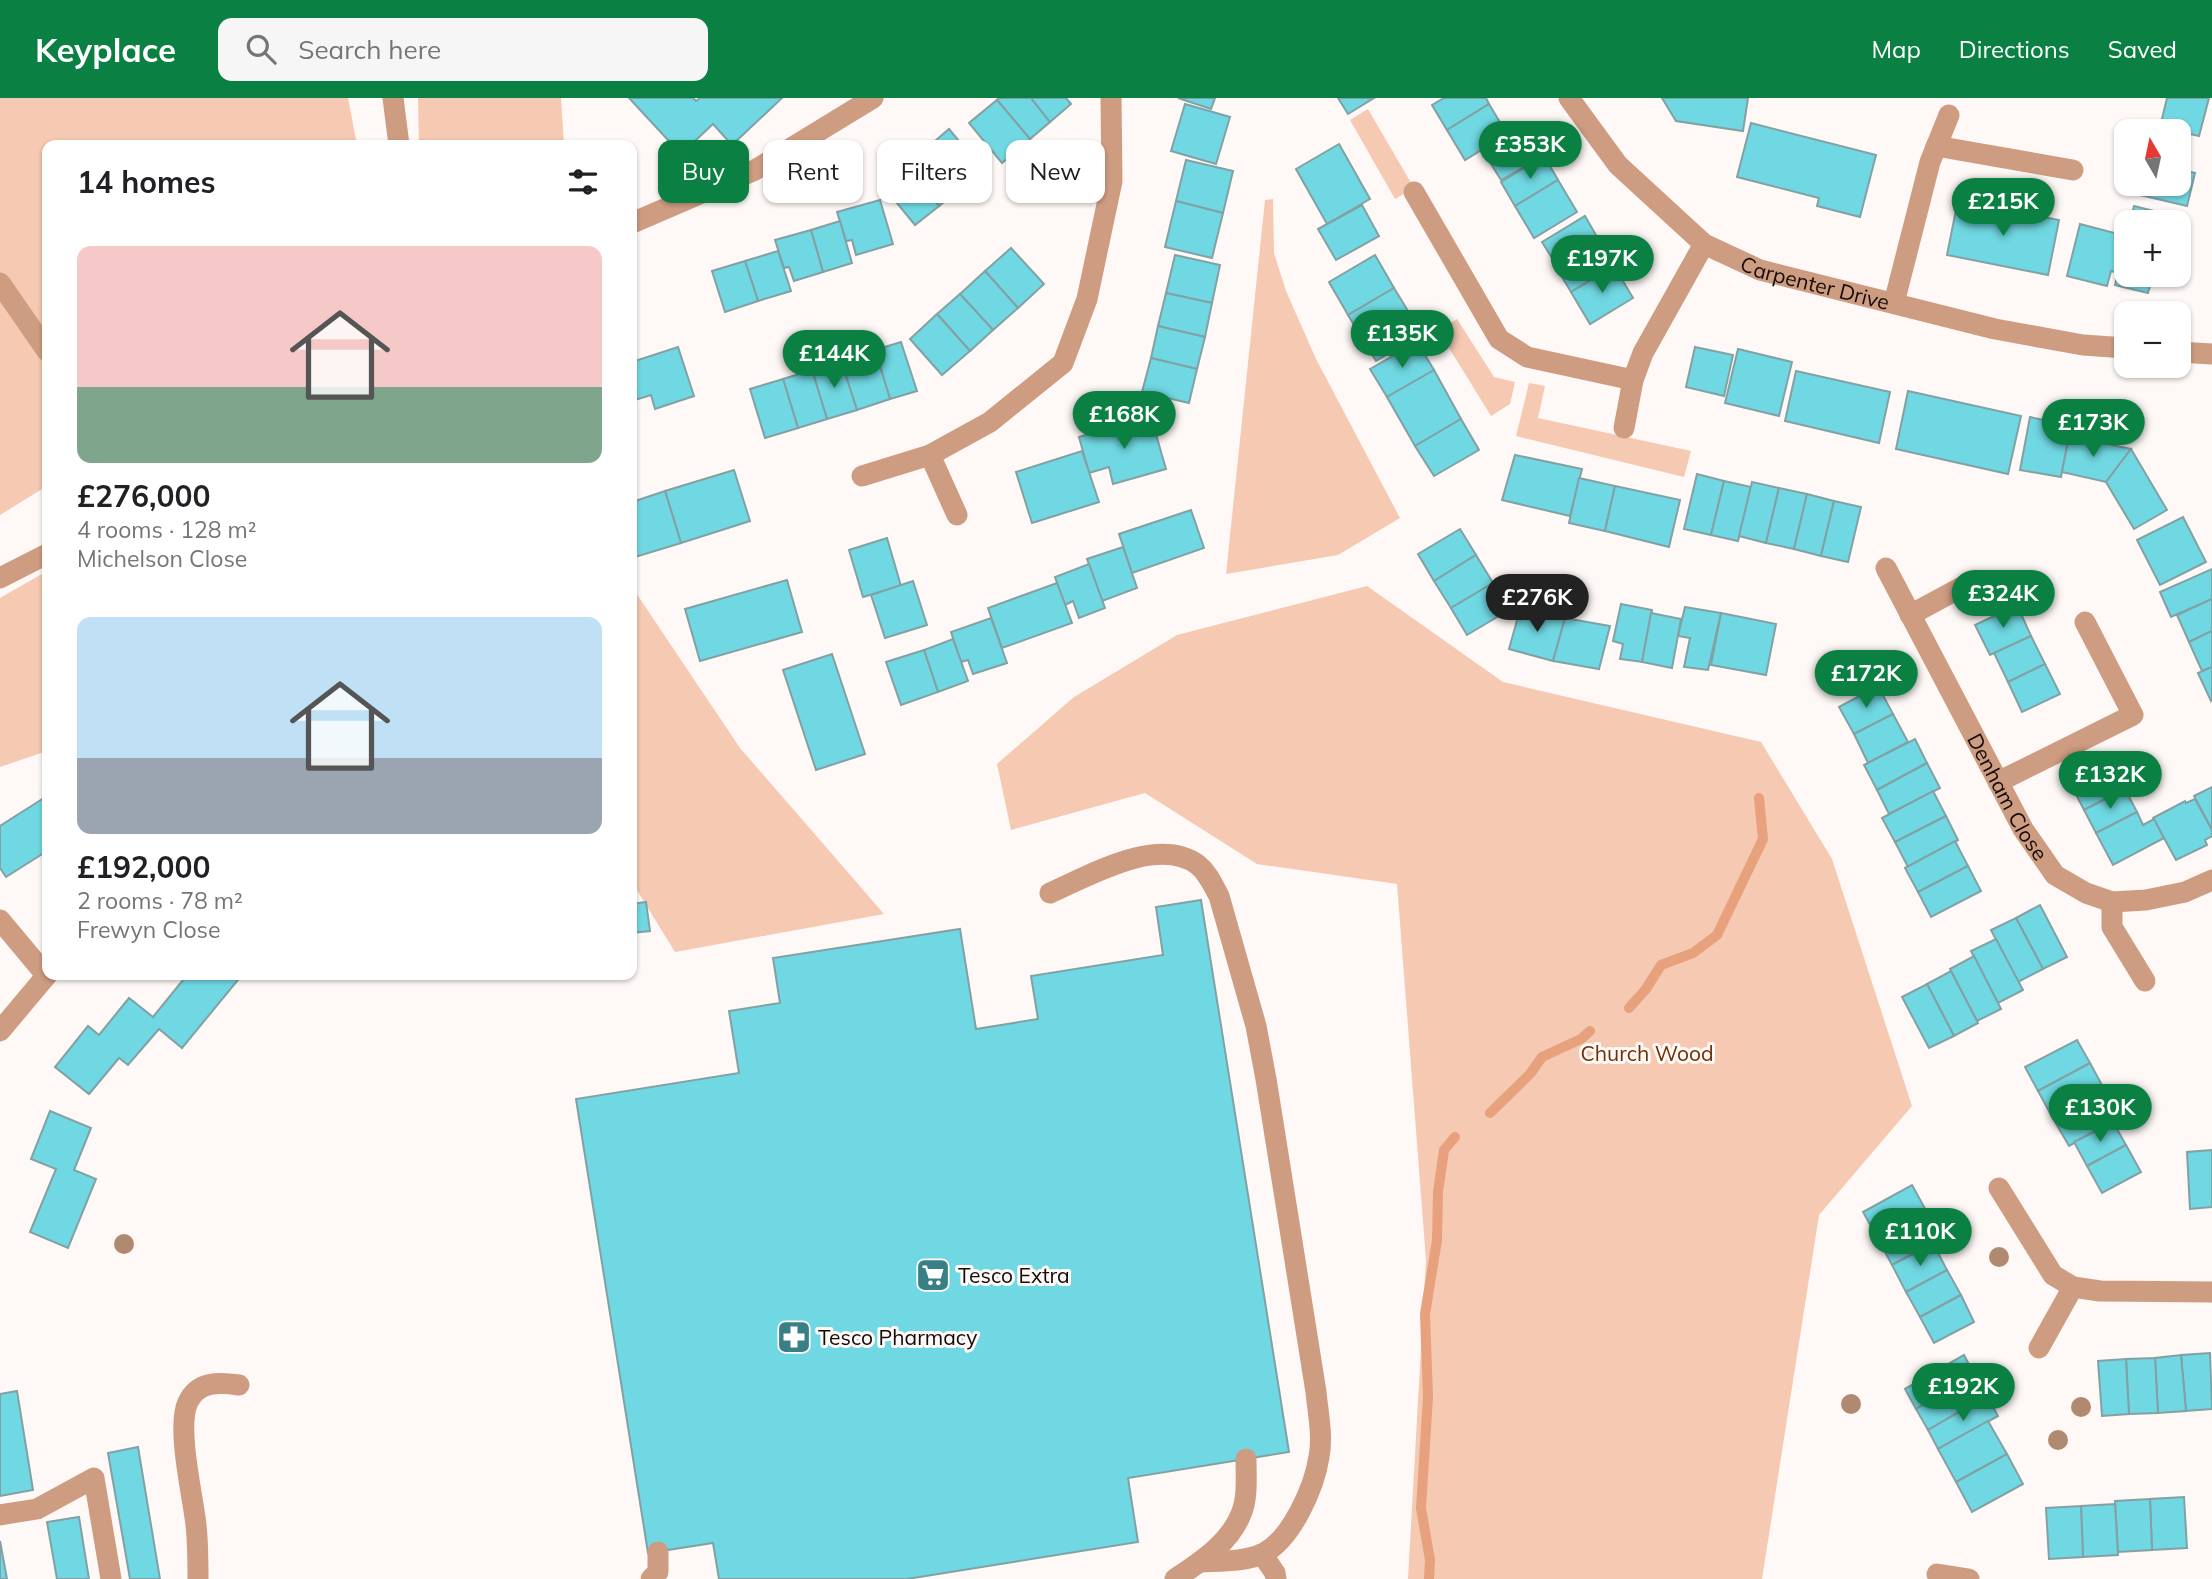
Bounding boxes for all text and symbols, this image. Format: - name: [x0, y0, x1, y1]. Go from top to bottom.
- search box: [218, 18, 708, 81]
- text: Keyplace: [35, 29, 176, 70]
- icon: search: [242, 30, 280, 68]
- text: Search here: [298, 33, 441, 66]
- text: Map: [1871, 34, 1921, 64]
- text: Directions: [1959, 34, 2070, 64]
- text: Saved: [2108, 34, 2177, 64]
- north arrow: [2114, 119, 2191, 196]
- map controls: [2114, 119, 2191, 378]
- pin: £353K: [1481, 122, 1579, 181]
- text: £353K: [1495, 129, 1565, 158]
- chip: Buy: [658, 140, 749, 203]
- chip: Rent: [763, 140, 863, 203]
- chip: Filters: [877, 140, 992, 203]
- chip: New: [1006, 140, 1105, 203]
- text: 14 homes: [77, 163, 216, 201]
- icon: filters: [564, 163, 602, 201]
- pin: £215K: [1954, 178, 2052, 238]
- text: £215K: [1968, 186, 2038, 215]
- button: +: [2114, 210, 2191, 287]
- pin: £197K: [1553, 236, 1651, 295]
- text: £197K: [1567, 243, 1637, 272]
- street label: Carpenter Drive: [1736, 250, 1892, 315]
- icon: home: [277, 292, 403, 418]
- button: −: [2114, 301, 2191, 378]
- pin: £135K: [1353, 310, 1451, 370]
- text: £135K: [1367, 318, 1437, 347]
- pin: £144K: [785, 330, 883, 390]
- text: £144K: [799, 338, 869, 367]
- pin: £168K: [1075, 392, 1173, 451]
- text: £168K: [1089, 399, 1159, 428]
- pin: £173K: [2044, 400, 2142, 459]
- text: £173K: [2058, 407, 2128, 436]
- text: £276,000: [77, 477, 210, 515]
- text: 4 rooms · 128 m²: [77, 515, 257, 544]
- text: Michelson Close: [77, 544, 247, 573]
- pin: £324K: [1954, 570, 2052, 630]
- pin: £276K: [1488, 574, 1586, 634]
- text: £324K: [1968, 578, 2038, 607]
- text: £276K: [1502, 582, 1572, 611]
- pin: £172K: [1817, 650, 1915, 710]
- text: £172K: [1831, 658, 1901, 687]
- icon: home: [277, 663, 403, 789]
- street label: Denham Close: [1962, 729, 2054, 865]
- pin: £132K: [2061, 752, 2159, 811]
- text: £132K: [2075, 759, 2145, 788]
- text: £192,000: [77, 848, 210, 886]
- text: 2 rooms · 78 m²: [77, 886, 243, 915]
- text: Frewyn Close: [77, 915, 220, 944]
- park label: Church Wood: [1580, 1040, 1714, 1066]
- pin: £130K: [2051, 1084, 2149, 1144]
- text: £130K: [2065, 1092, 2135, 1121]
- pin: £110K: [1871, 1208, 1969, 1268]
- text: £110K: [1885, 1216, 1955, 1245]
- supermarket icon: Tesco Extra: [914, 1256, 952, 1294]
- place label: Tesco Extra: [958, 1262, 1070, 1288]
- pharmacy icon: Tesco Pharmacy: [775, 1318, 813, 1356]
- place label: Tesco Pharmacy: [818, 1324, 977, 1350]
- pin: £192K: [1914, 1364, 2012, 1423]
- text: £192K: [1928, 1371, 1998, 1400]

